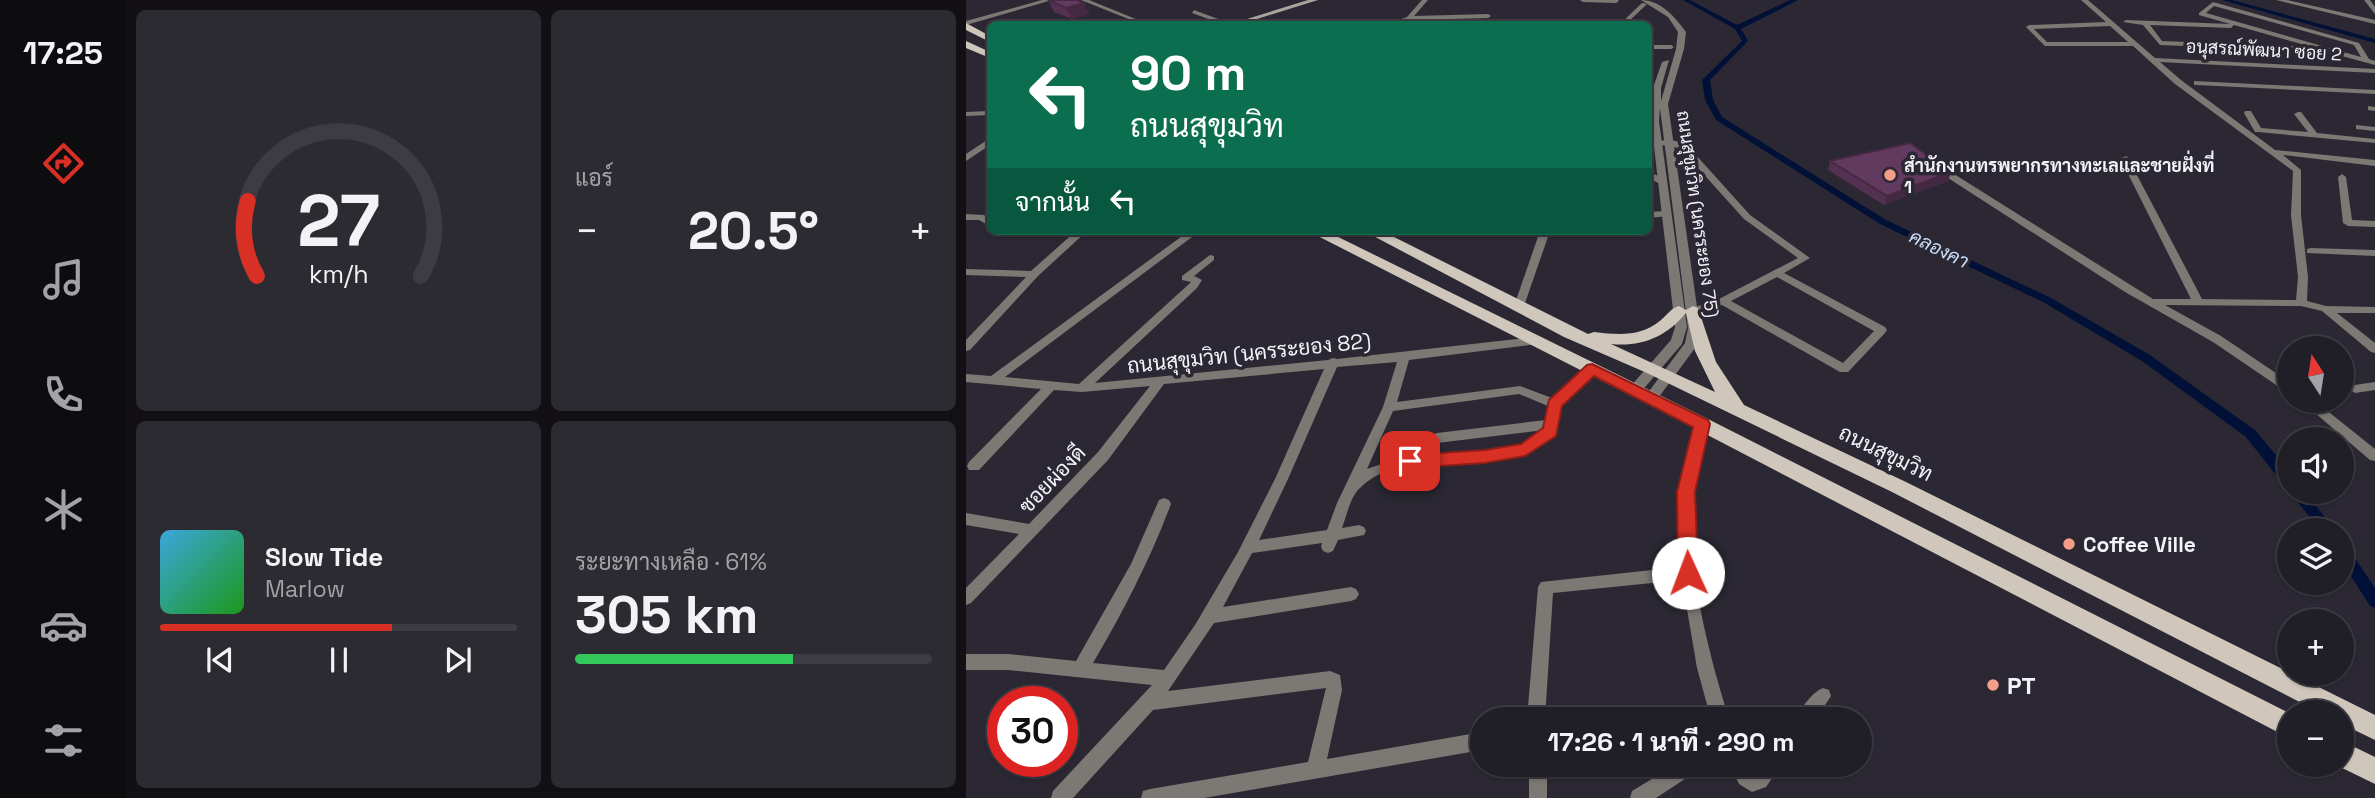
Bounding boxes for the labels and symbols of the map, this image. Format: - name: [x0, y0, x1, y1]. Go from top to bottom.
- street label: อนุสรณ์พัฒนา ซอย 2: [2185, 33, 2343, 67]
- street label: ถนนสุขุมวิท (นครระยอง 75): [1671, 109, 1724, 319]
- place label: สำนักงานทรพยากรทางทะเลและชายฝั่งที่ 1: [1904, 150, 2214, 198]
- marker: สำนักงานทรพยากรทางทะเลและชายฝั่งที่ 1: [1882, 167, 1898, 183]
- water label: คลองคา: [1905, 224, 1973, 274]
- street label: ถนนสุขุมวิท (นครระยอง 82): [1126, 327, 1372, 380]
- north arrow: [2277, 336, 2354, 413]
- street label: ถนนสุขุมวิท: [1834, 419, 1937, 488]
- pin: [1380, 431, 1440, 491]
- street label: ซอยผ่องดี: [1013, 439, 1091, 519]
- place label: Coffee Ville: [2083, 531, 2196, 558]
- position arrow: [1651, 536, 1725, 610]
- marker: Coffee Ville: [2061, 536, 2077, 552]
- place label: PT: [2007, 670, 2036, 701]
- marker: PT: [1985, 677, 2001, 693]
- speed limit sign: 30: [987, 686, 1078, 777]

